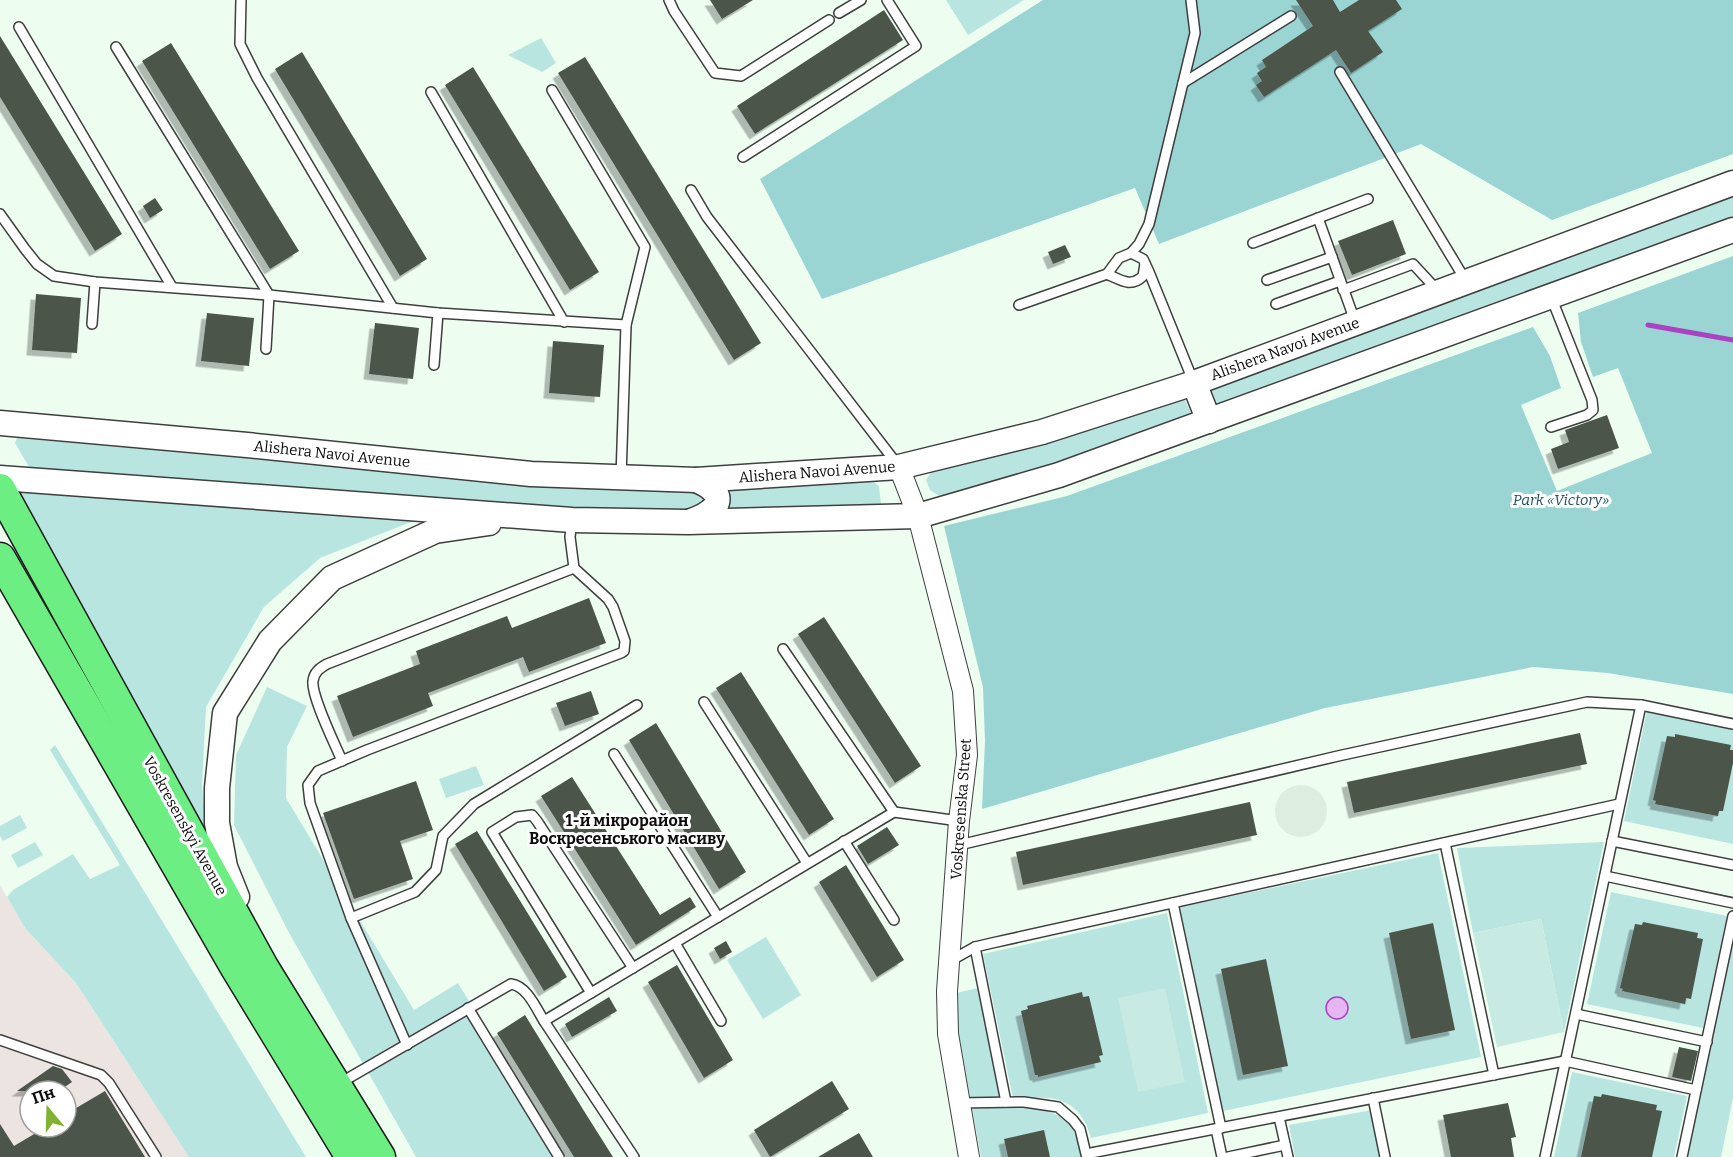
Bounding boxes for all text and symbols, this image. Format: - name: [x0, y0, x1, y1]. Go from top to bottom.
- street label: Alishera Navoi Avenue: [1208, 314, 1362, 384]
- street label: Alishera Navoi Avenue: [253, 437, 411, 471]
- street label: Alishera Navoi Avenue: [738, 458, 896, 486]
- park label: Park «Victory»: [1513, 491, 1609, 509]
- street label: Voskresenska Street: [947, 737, 975, 880]
- street label: Voskresenskyi Avenue: [139, 753, 231, 899]
- district label: 1-й мікрорайон Воскресенського масиву: [529, 811, 725, 848]
- north arrow: [18, 1079, 78, 1139]
- text: Пн: [29, 1082, 58, 1108]

